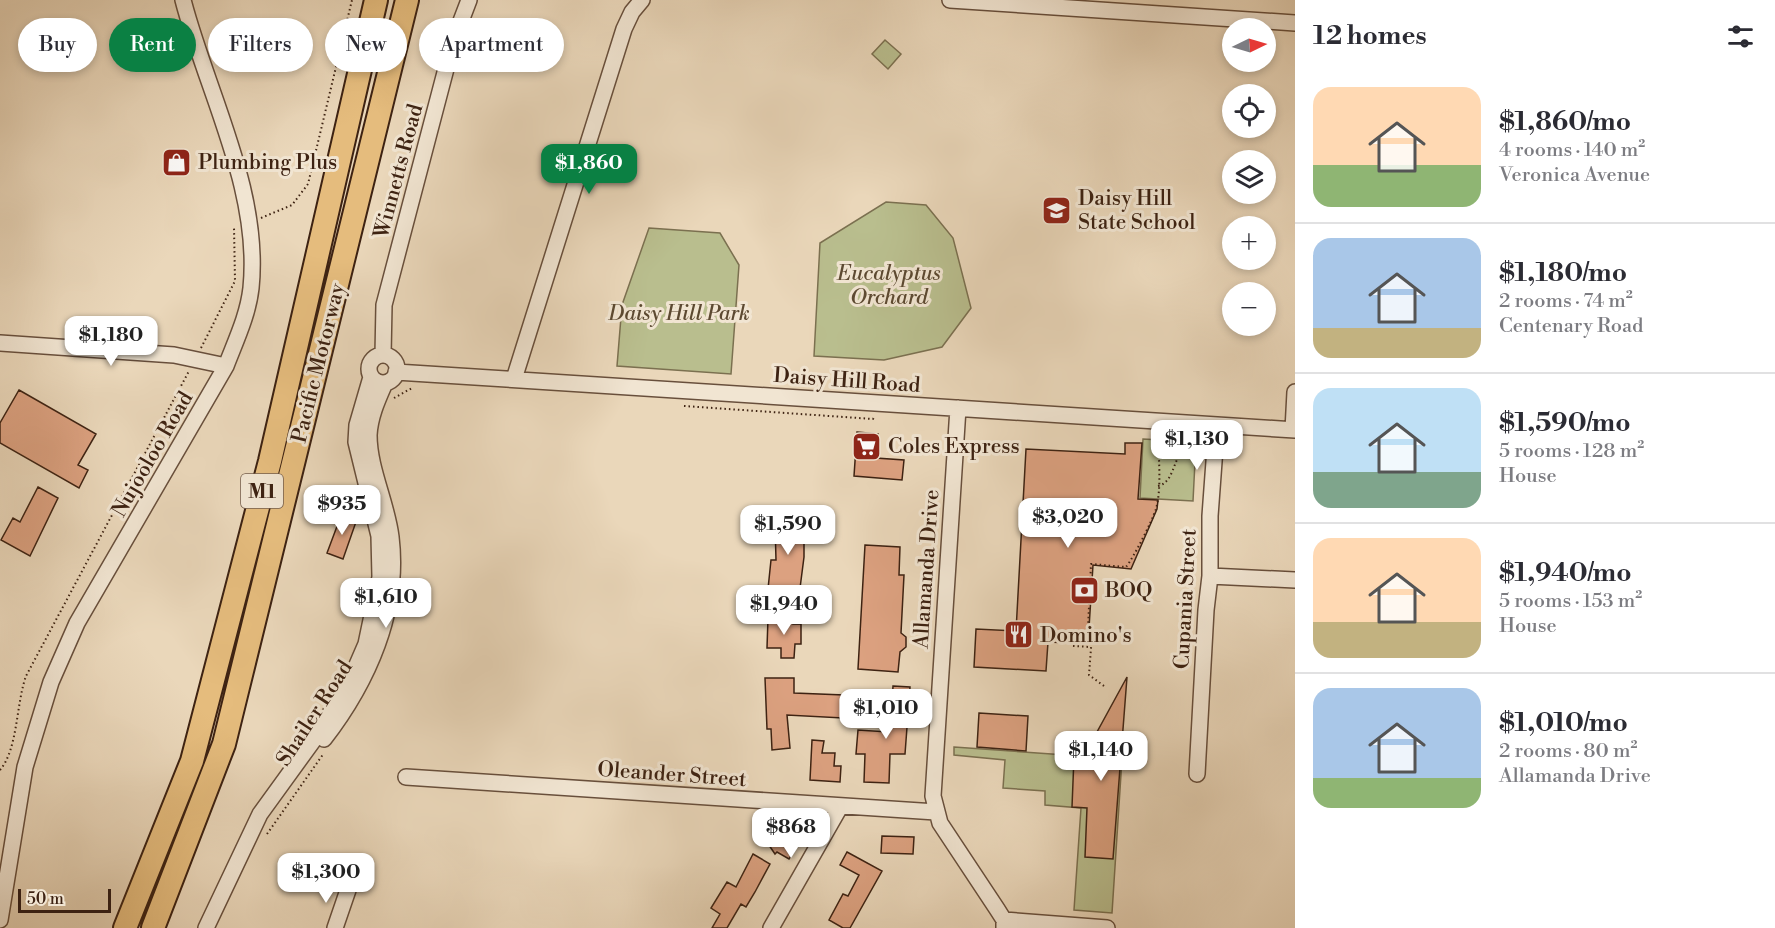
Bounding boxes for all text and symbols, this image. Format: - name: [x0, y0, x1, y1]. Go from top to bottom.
- chip: Buy: [18, 18, 97, 72]
- chip: Rent: [109, 18, 196, 72]
- chip: Filters: [208, 18, 313, 72]
- chip: New: [325, 18, 407, 72]
- chip: Apartment: [419, 18, 564, 72]
- north arrow: [1222, 18, 1276, 72]
- map controls: [1222, 18, 1276, 336]
- text: 12 homes: [1313, 20, 1427, 52]
- icon: filters: [1724, 20, 1757, 53]
- button: locate: [1222, 84, 1276, 138]
- street label: Winnetts Road: [368, 101, 429, 242]
- text: $1,860/mo: [1499, 106, 1631, 138]
- icon: home: [1361, 111, 1433, 183]
- text: 4 rooms · 140 m²: [1499, 138, 1645, 163]
- pin: $1,860: [540, 144, 638, 195]
- shop icon: Plumbing Plus: [161, 146, 193, 178]
- place label: Plumbing Plus: [198, 150, 337, 176]
- button: layers: [1222, 150, 1276, 204]
- text: $1,860: [555, 151, 623, 176]
- text: Veronica Avenue: [1499, 163, 1650, 188]
- place label: Daisy Hill State School: [1078, 186, 1195, 236]
- school or university icon: Daisy Hill State School: [1041, 194, 1073, 226]
- button: +: [1222, 216, 1276, 270]
- text: $1,180/mo: [1499, 257, 1627, 289]
- park label: Eucalyptus Orchard: [836, 261, 941, 311]
- icon: home: [1361, 262, 1433, 334]
- street label: Pacific Motorway: [287, 280, 352, 446]
- button: −: [1222, 282, 1276, 336]
- text: 2 rooms · 74 m²: [1499, 289, 1633, 314]
- park label: Daisy Hill Park: [607, 301, 750, 327]
- text: Centenary Road: [1499, 314, 1643, 339]
- pin: $1,180: [62, 316, 160, 367]
- text: $1,180: [79, 323, 143, 348]
- street label: Daisy Hill Road: [773, 363, 921, 399]
- street label: Nujooloo Road: [106, 387, 199, 522]
- text: $1,590/mo: [1499, 407, 1631, 439]
- icon: home: [1361, 412, 1433, 484]
- pin: $1,130: [1148, 420, 1246, 471]
- text: $1,130: [1165, 427, 1229, 452]
- supermarket icon: Coles Express: [851, 430, 883, 462]
- place label: Coles Express: [888, 434, 1020, 460]
- text: 5 rooms · 128 m²: [1499, 439, 1644, 464]
- text: House: [1499, 464, 1557, 489]
- road number: M1: [241, 474, 283, 508]
- pin: $935: [306, 485, 378, 536]
- street label: Allamanda Drive: [908, 489, 946, 650]
- text: $935: [318, 492, 366, 517]
- pin: $3,020: [1019, 498, 1117, 549]
- pin: $1,590: [739, 505, 837, 556]
- text: $3,020: [1032, 505, 1104, 530]
- text: $1,590: [754, 512, 822, 537]
- street label: Cupania Street: [1169, 528, 1203, 670]
- text: $1,940/mo: [1499, 557, 1632, 589]
- icon: home: [1361, 562, 1433, 634]
- bank icon: BOQ: [1068, 574, 1100, 606]
- pin: $1,610: [337, 578, 435, 629]
- place label: BOQ: [1104, 578, 1152, 604]
- text: $1,610: [354, 585, 418, 610]
- pin: $1,940: [735, 585, 833, 636]
- text: 5 rooms · 153 m²: [1499, 589, 1642, 614]
- text: $1,940: [750, 592, 818, 617]
- text: House: [1499, 614, 1557, 639]
- restaurant icon: Domino's: [1003, 619, 1035, 651]
- place label: Domino's: [1040, 623, 1132, 649]
- street label: Shailer Road: [271, 656, 359, 771]
- pin: $1,010: [837, 689, 935, 740]
- text: $1,010: [853, 696, 919, 721]
- text: $1,010/mo: [1499, 707, 1628, 739]
- icon: home: [1361, 712, 1433, 784]
- pin: $1,140: [1052, 731, 1150, 782]
- text: $1,140: [1069, 738, 1133, 763]
- text: 2 rooms · 80 m²: [1499, 739, 1637, 764]
- street label: Oleander Street: [597, 757, 748, 793]
- text: Allamanda Drive: [1499, 764, 1651, 789]
- pin: $868: [755, 808, 827, 859]
- text: $868: [766, 815, 816, 840]
- pin: $1,300: [277, 853, 375, 904]
- text: $1,300: [292, 860, 361, 885]
- scale bar: [18, 886, 111, 914]
- text: 50 m: [27, 889, 64, 909]

